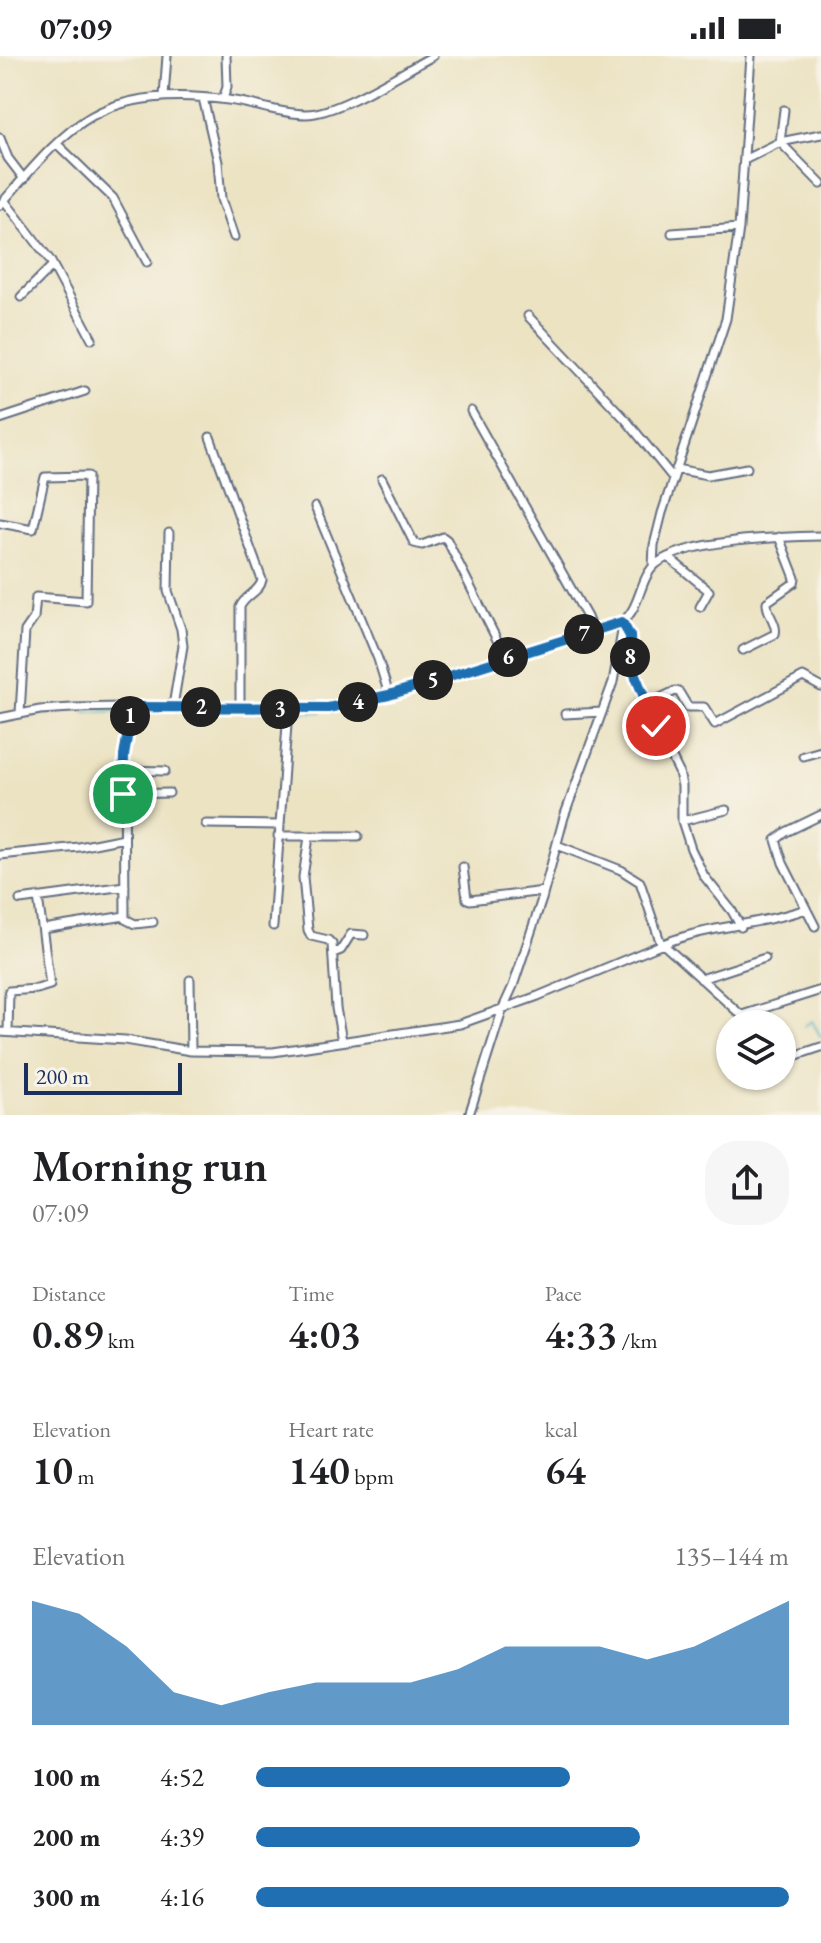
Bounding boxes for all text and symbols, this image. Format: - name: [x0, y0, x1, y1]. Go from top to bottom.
- text: 07:09: [40, 9, 112, 48]
- pin: 7: [564, 614, 604, 654]
- text: 7: [578, 619, 590, 648]
- pin: 6: [488, 637, 528, 677]
- pin: 8: [610, 637, 650, 677]
- text: 6: [502, 642, 514, 671]
- text: 8: [624, 642, 636, 671]
- pin: 5: [413, 660, 453, 700]
- text: 5: [427, 665, 439, 694]
- pin: 4: [338, 682, 378, 722]
- pin: 2: [181, 687, 221, 727]
- text: 4: [352, 687, 364, 716]
- pin: 3: [260, 689, 300, 729]
- text: 2: [195, 692, 207, 721]
- pin: [622, 692, 690, 760]
- text: 3: [274, 694, 286, 723]
- pin: 1: [110, 696, 150, 736]
- text: 1: [124, 701, 136, 730]
- icon: check: [634, 704, 678, 748]
- pin: [89, 760, 157, 828]
- icon: arrive: [101, 772, 145, 816]
- map controls: [716, 1010, 796, 1090]
- button: layers: [716, 1010, 796, 1090]
- scale bar: [24, 1059, 182, 1095]
- text: 200 m: [36, 1062, 89, 1091]
- text: Morning run: [32, 1137, 268, 1194]
- button: share: [705, 1141, 789, 1225]
- text: 07:09: [32, 1196, 88, 1230]
- text: Distance: [32, 1279, 105, 1308]
- text: Time: [288, 1279, 334, 1308]
- text: Pace: [545, 1279, 582, 1308]
- text: 0.89: [32, 1308, 103, 1360]
- text: 4:03: [288, 1308, 361, 1360]
- text: 4:33: [545, 1308, 617, 1360]
- text: km: [103, 1326, 135, 1355]
- text: /km: [617, 1326, 658, 1355]
- text: Elevation: [32, 1415, 111, 1444]
- text: Heart rate: [288, 1415, 374, 1444]
- text: kcal: [545, 1415, 578, 1444]
- text: 10: [32, 1444, 73, 1496]
- text: 140: [288, 1444, 350, 1496]
- text: 64: [545, 1444, 586, 1496]
- text: m: [73, 1462, 95, 1491]
- text: bpm: [350, 1462, 394, 1491]
- text: Elevation: [32, 1539, 126, 1573]
- text: 135–144 m: [674, 1539, 789, 1573]
- text: 100 m: [32, 1760, 100, 1794]
- text: 4:52: [160, 1760, 204, 1794]
- text: 200 m: [32, 1820, 100, 1854]
- text: 4:39: [160, 1820, 204, 1854]
- text: 300 m: [32, 1880, 100, 1914]
- text: 4:16: [160, 1880, 204, 1914]

